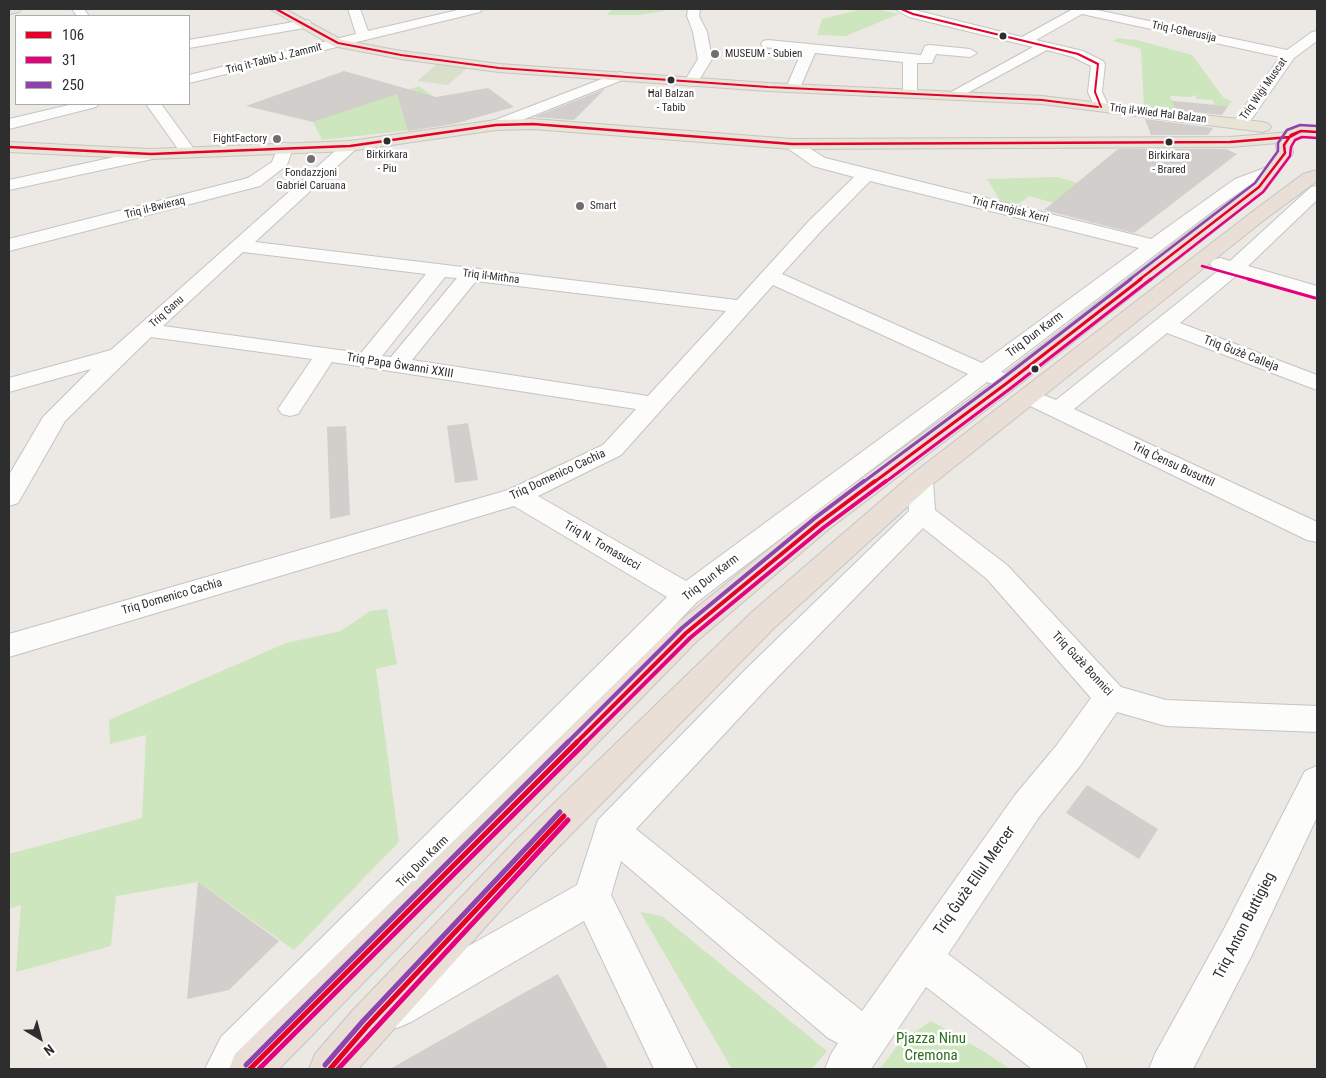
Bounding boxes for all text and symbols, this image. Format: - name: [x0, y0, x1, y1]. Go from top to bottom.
- legend: [15, 15, 190, 105]
- street label: Triq l-Għerusija: [1151, 19, 1217, 45]
- text: 106: [62, 26, 84, 44]
- unlabelled marker: [998, 31, 1008, 41]
- street label: Triq it-Tabib J. Zammit: [225, 41, 323, 77]
- place label: MUSEUM - Subien: [725, 47, 802, 61]
- marker: MUSEUM - Subien: [709, 48, 721, 60]
- text: 31: [62, 51, 77, 69]
- street label: Triq Wiġi Muscat: [1238, 55, 1290, 123]
- marker: Ħal Balzan - Tabib: [666, 75, 676, 85]
- text: 250: [62, 76, 84, 94]
- place label: Ħal Balzan - Tabib: [648, 87, 694, 113]
- street label: Triq il-Wied Ħal Balzan: [1109, 102, 1207, 126]
- place label: FightFactory: [213, 132, 267, 146]
- marker: FightFactory: [271, 133, 283, 145]
- marker: Birkirkara - Piu: [382, 136, 392, 146]
- marker: Birkirkara - Brared: [1164, 137, 1174, 147]
- place label: Birkirkara - Piu: [366, 148, 408, 174]
- place label: Birkirkara - Brared: [1148, 149, 1190, 175]
- marker: Fondazzjoni Gabriel Caruana: [305, 153, 317, 165]
- place label: Fondazzjoni Gabriel Caruana: [276, 166, 346, 192]
- street label: Triq il-Bwieraq: [123, 194, 187, 222]
- street label: Triq Franġisk Xerri: [970, 194, 1050, 226]
- place label: Smart: [590, 199, 616, 213]
- marker: Smart: [574, 200, 586, 212]
- street label: Triq il-Mitħna: [462, 267, 520, 287]
- street label: Triq Ganu: [147, 293, 187, 331]
- street label: Triq Dun Karm: [1004, 309, 1066, 361]
- street label: Triq Ġużè Calleja: [1201, 333, 1281, 375]
- street label: Triq Papa Ġwanni XXIII: [346, 350, 454, 382]
- unlabelled marker: [1030, 364, 1040, 374]
- street label: Triq Ċensu Busuttil: [1129, 440, 1217, 490]
- street label: Triq Domenico Cachia: [508, 447, 608, 503]
- street label: Triq N. Tomasucci: [561, 518, 643, 574]
- street label: Triq Dun Karm: [680, 552, 742, 604]
- street label: Triq Domenico Cachia: [120, 576, 224, 618]
- street label: Triq Gużè Bonnici: [1049, 629, 1115, 699]
- street label: Triq Ġużè Ellul Mercer: [931, 823, 1019, 939]
- street label: Triq Dun Karm: [394, 833, 452, 891]
- street label: Triq Anton Buttigieg: [1210, 869, 1280, 983]
- north arrow: [15, 1013, 65, 1063]
- park label: Pjazza Ninu Cremona: [896, 1030, 966, 1065]
- text: N: [41, 1041, 57, 1059]

